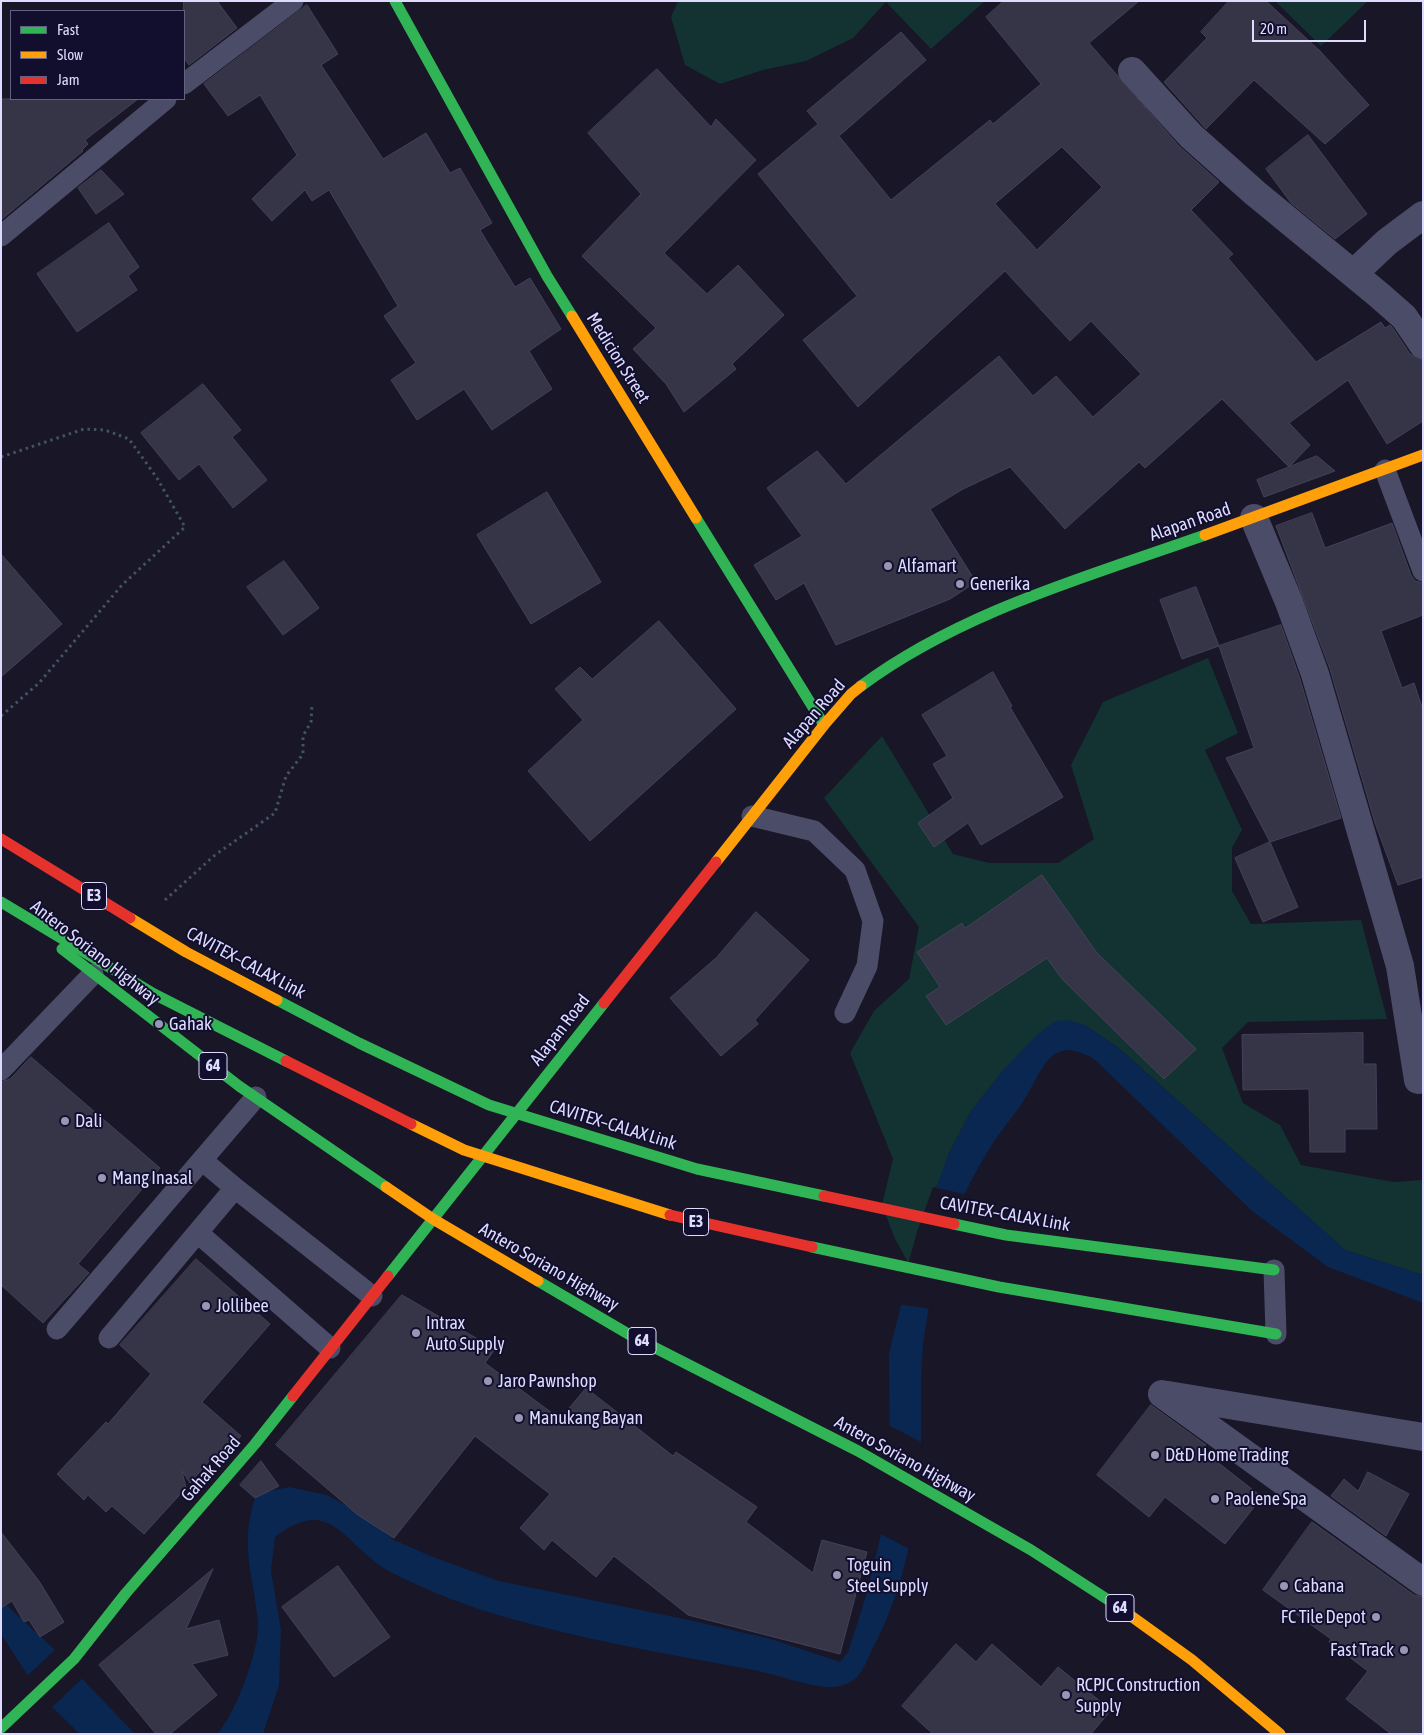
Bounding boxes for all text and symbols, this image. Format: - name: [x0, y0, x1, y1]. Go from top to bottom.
- legend: [10, 10, 185, 100]
- scale bar: [1254, 10, 1368, 42]
- text: 20 m: [1260, 20, 1287, 37]
- text: Fast: [57, 21, 79, 38]
- text: Slow: [57, 46, 83, 63]
- text: Jam: [57, 71, 80, 88]
- street label: Medicion Street: [582, 309, 654, 407]
- street label: Alapan Road: [1147, 498, 1233, 546]
- place label: Alfamart: [898, 555, 957, 577]
- marker: Alfamart: [882, 560, 894, 572]
- place label: Generika: [970, 573, 1030, 595]
- marker: Generika: [954, 578, 966, 590]
- street label: Alapan Road: [778, 675, 850, 753]
- road number: E3: [82, 882, 106, 909]
- street label: Antero Soriano Highway: [26, 896, 164, 1010]
- street label: CAVITEX–CALAX Link: [183, 923, 309, 1003]
- street label: Alapan Road: [526, 990, 594, 1070]
- place label: Gahak: [169, 1013, 212, 1035]
- marker: Gahak: [153, 1018, 165, 1030]
- road number: 64: [199, 1052, 227, 1080]
- street label: CAVITEX–CALAX Link: [547, 1095, 679, 1155]
- place label: Dali: [75, 1110, 102, 1132]
- marker: Dali: [59, 1115, 71, 1127]
- place label: Mang Inasal: [112, 1167, 193, 1189]
- marker: Mang Inasal: [96, 1172, 108, 1184]
- street label: CAVITEX–CALAX Link: [938, 1192, 1072, 1236]
- road number: E3: [684, 1208, 708, 1236]
- street label: Antero Soriano Highway: [475, 1218, 623, 1316]
- place label: Jollibee: [216, 1295, 269, 1317]
- marker: Jollibee: [200, 1300, 212, 1312]
- place label: Intrax Auto Supply: [426, 1312, 505, 1355]
- marker: Intrax Auto Supply: [410, 1327, 422, 1339]
- road number: 64: [628, 1328, 656, 1354]
- place label: Jaro Pawnshop: [498, 1370, 597, 1392]
- marker: Jaro Pawnshop: [482, 1375, 494, 1387]
- place label: Manukang Bayan: [529, 1407, 643, 1429]
- street label: Antero Soriano Highway: [831, 1411, 979, 1507]
- marker: Manukang Bayan: [513, 1412, 525, 1424]
- street label: Gahak Road: [177, 1432, 245, 1506]
- place label: D&D Home Trading: [1165, 1444, 1289, 1466]
- marker: D&D Home Trading: [1149, 1449, 1161, 1461]
- place label: Paolene Spa: [1225, 1488, 1307, 1510]
- marker: Paolene Spa: [1209, 1493, 1221, 1505]
- place label: Toguin Steel Supply: [847, 1554, 928, 1596]
- marker: Toguin Steel Supply: [831, 1569, 843, 1581]
- place label: Cabana: [1294, 1575, 1344, 1597]
- marker: Cabana: [1278, 1580, 1290, 1592]
- road number: 64: [1106, 1595, 1134, 1622]
- place label: FC Tile Depot: [1281, 1606, 1366, 1628]
- marker: FC Tile Depot: [1370, 1611, 1382, 1623]
- place label: Fast Track: [1330, 1639, 1394, 1661]
- marker: Fast Track: [1398, 1644, 1410, 1656]
- place label: RCPJC Construction Supply: [1076, 1674, 1200, 1716]
- marker: RCPJC Construction Supply: [1060, 1689, 1072, 1701]

